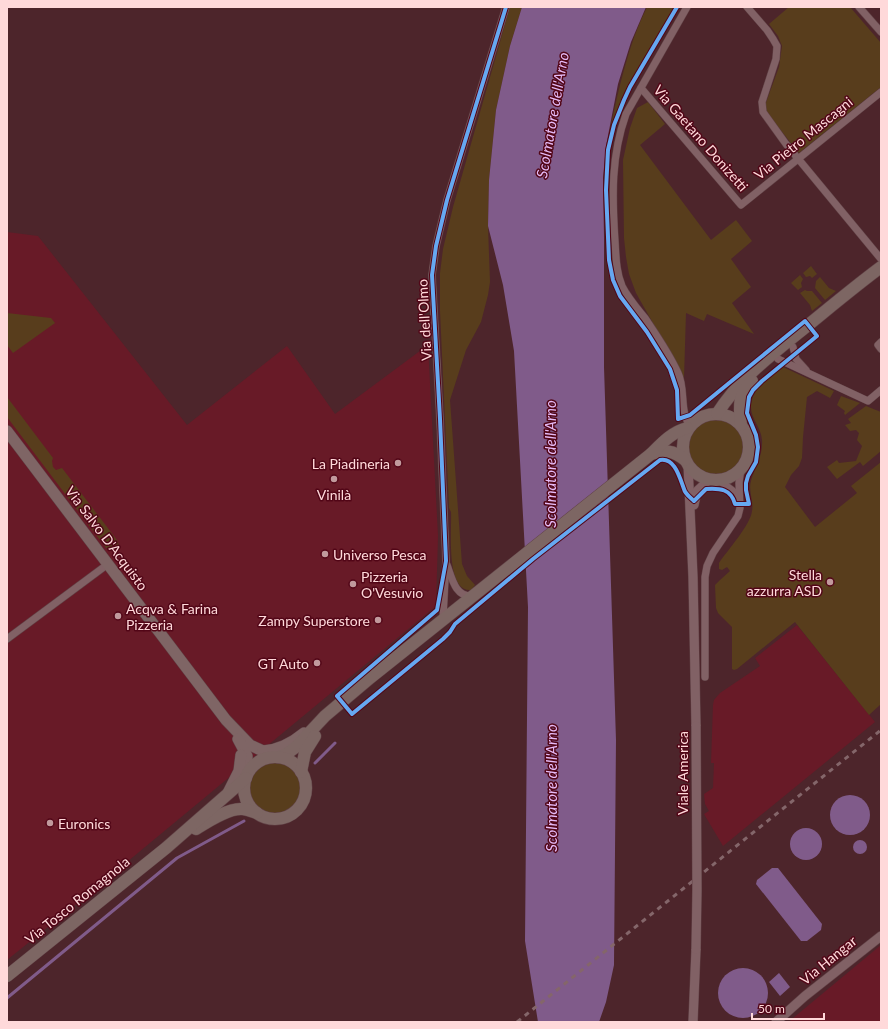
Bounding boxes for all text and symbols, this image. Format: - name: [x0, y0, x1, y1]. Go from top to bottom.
- water label: Scolmatore dell'Arno: [532, 50, 572, 179]
- street label: Via Gaetano Donizetti: [650, 81, 752, 195]
- street label: Via Pietro Mascagni: [750, 93, 856, 183]
- street label: Via dell'Olmo: [413, 279, 435, 361]
- water label: Scolmatore dell'Arno: [541, 400, 559, 528]
- place label: La Piadineria: [312, 455, 390, 472]
- marker: La Piadineria: [393, 458, 403, 468]
- marker: Vinilà: [329, 474, 339, 484]
- street label: Via Salvo D'Acquisto: [62, 482, 152, 594]
- place label: Vinilà: [317, 486, 351, 503]
- place label: Universo Pesca: [333, 546, 426, 563]
- marker: Universo Pesca: [320, 549, 330, 559]
- place label: Stella azzurra ASD: [747, 566, 822, 599]
- place label: Pizzeria O'Vesuvio: [361, 568, 423, 601]
- marker: Stella azzurra ASD: [825, 577, 835, 587]
- marker: Pizzeria O'Vesuvio: [348, 579, 358, 589]
- place label: Acqva & Farina Pizzeria: [126, 600, 218, 633]
- marker: Acqva & Farina Pizzeria: [113, 611, 123, 621]
- place label: Zampy Superstore: [258, 612, 370, 629]
- marker: Zampy Superstore: [373, 615, 383, 625]
- place label: GT Auto: [258, 655, 309, 672]
- marker: GT Auto: [312, 658, 322, 668]
- water label: Scolmatore dell'Arno: [542, 724, 560, 852]
- street label: Viale America: [674, 731, 691, 815]
- place label: Euronics: [58, 815, 110, 832]
- marker: Euronics: [45, 818, 55, 828]
- street label: Via Tosco Romagnola: [21, 853, 133, 947]
- street label: Via Hangar: [796, 932, 860, 988]
- scale bar: [752, 995, 824, 1021]
- text: 50 m: [758, 1001, 785, 1016]

